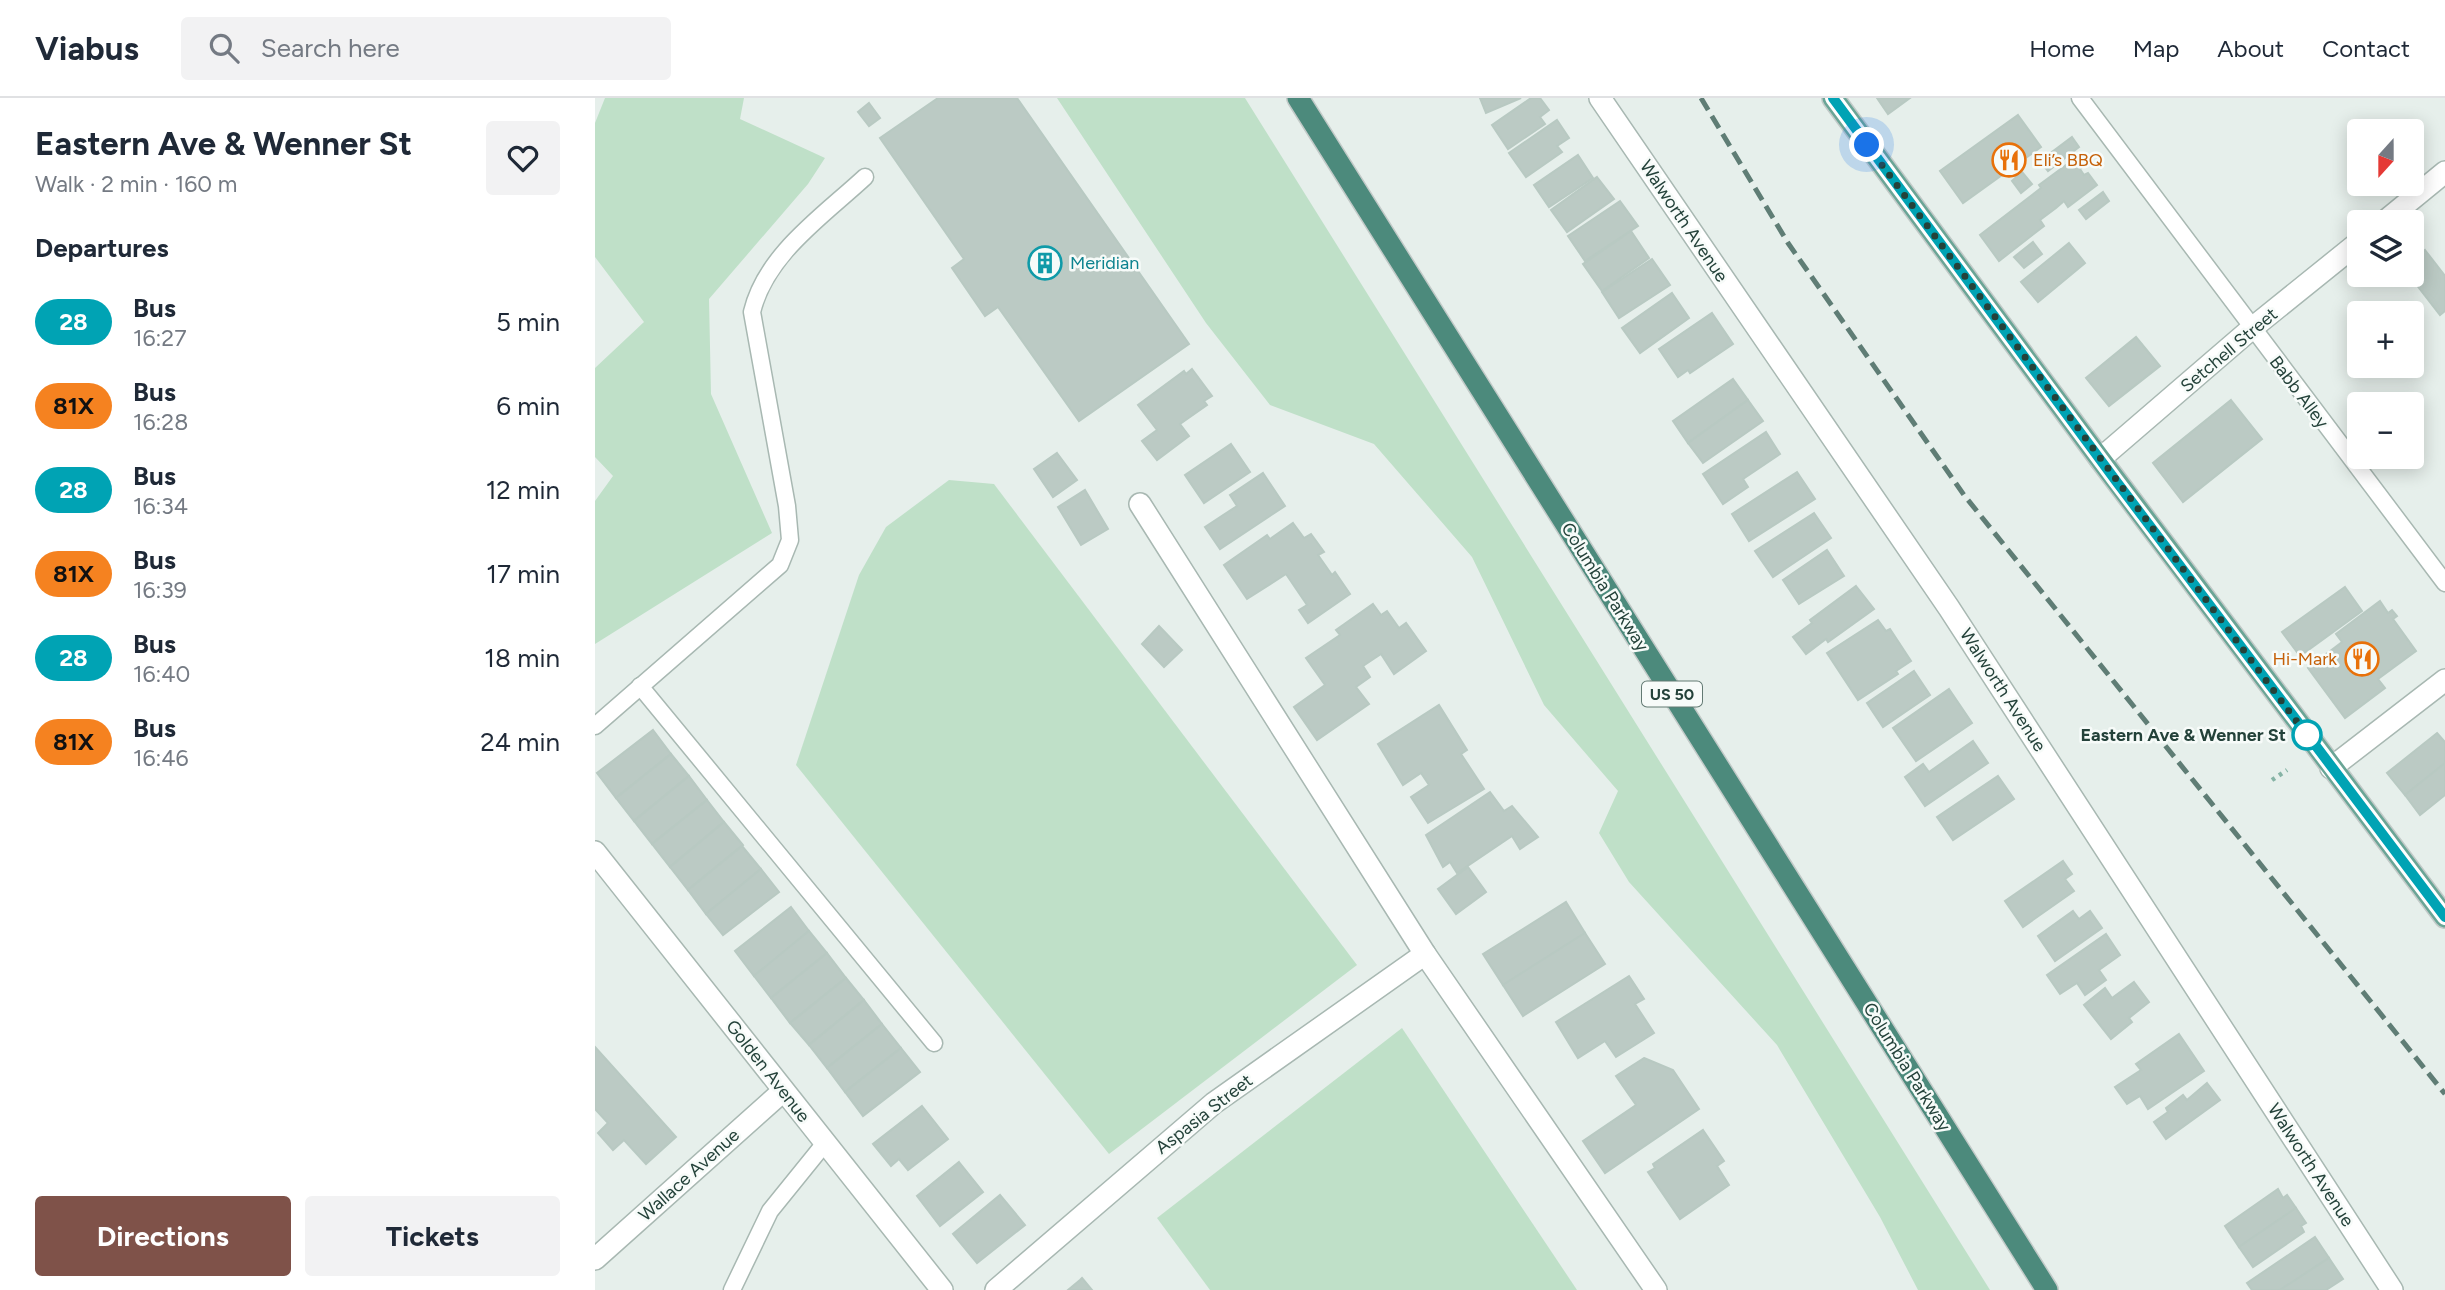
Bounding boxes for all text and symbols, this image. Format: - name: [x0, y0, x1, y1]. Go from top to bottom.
- search box: [181, 17, 671, 80]
- text: Viabus: [35, 29, 139, 68]
- icon: search: [205, 29, 243, 67]
- text: Search here: [261, 32, 400, 64]
- text: Home: [2029, 34, 2095, 63]
- text: Map: [2133, 34, 2179, 63]
- text: About: [2217, 34, 2284, 63]
- text: Contact: [2322, 34, 2410, 63]
- north arrow: [2347, 119, 2424, 196]
- map controls: [2347, 119, 2424, 469]
- button: heart: [486, 121, 560, 195]
- text: Eastern Ave & Wenner St: [35, 124, 412, 163]
- your location: [1849, 127, 1884, 162]
- restaurant icon: Eli’s BBQ: [1990, 141, 2028, 179]
- place label: Eli’s BBQ: [2033, 149, 2103, 171]
- street label: Walworth Avenue: [1635, 156, 1733, 286]
- text: Walk · 2 min · 160 m: [35, 170, 237, 198]
- button: layers: [2347, 210, 2424, 287]
- text: Departures: [35, 232, 169, 264]
- building icon: Meridian: [1026, 244, 1064, 282]
- place label: Meridian: [1070, 252, 1139, 274]
- text: Bus: [133, 292, 176, 324]
- button: +: [2347, 301, 2424, 378]
- street label: Setchell Street: [2176, 303, 2282, 397]
- text: 5 min: [496, 306, 560, 338]
- text: 28: [59, 307, 88, 336]
- text: 16:27: [133, 324, 187, 352]
- street label: Babb Alley: [2265, 351, 2334, 433]
- text: Bus: [133, 376, 176, 408]
- text: 6 min: [496, 390, 560, 422]
- text: 81X: [53, 391, 94, 420]
- button: −: [2347, 392, 2424, 469]
- text: 16:28: [133, 408, 188, 436]
- text: Bus: [133, 460, 176, 492]
- text: 12 min: [486, 474, 560, 506]
- text: 28: [59, 475, 88, 504]
- text: 16:34: [133, 492, 188, 520]
- street label: Columbia Parkway: [1557, 519, 1654, 656]
- text: Bus: [133, 544, 176, 576]
- text: 17 min: [486, 558, 560, 590]
- text: 81X: [53, 559, 94, 588]
- text: 16:39: [133, 576, 187, 604]
- street label: Walworth Avenue: [1955, 624, 2051, 756]
- text: Bus: [133, 628, 176, 660]
- restaurant icon: Hi-Mark: [2343, 640, 2381, 678]
- text: 18 min: [484, 642, 560, 674]
- text: 28: [59, 643, 88, 672]
- place label: Hi-Mark: [2273, 648, 2337, 670]
- text: 16:40: [133, 660, 190, 688]
- road number: US 50: [1642, 681, 1702, 706]
- text: Bus: [133, 712, 176, 744]
- marker: Eastern Ave & Wenner St: [2292, 720, 2322, 750]
- place label: Eastern Ave & Wenner St: [2080, 724, 2286, 746]
- text: 24 min: [480, 726, 560, 758]
- text: 81X: [53, 727, 94, 756]
- text: 16:46: [133, 744, 189, 772]
- street label: Columbia Parkway: [1859, 999, 1956, 1136]
- street label: Golden Avenue: [721, 1015, 815, 1127]
- street label: Aspasia Street: [1151, 1069, 1257, 1159]
- street label: Walworth Avenue: [2263, 1099, 2359, 1231]
- street label: Wallace Avenue: [634, 1124, 744, 1226]
- button: Directions: [35, 1196, 291, 1276]
- button: Tickets: [305, 1196, 560, 1276]

